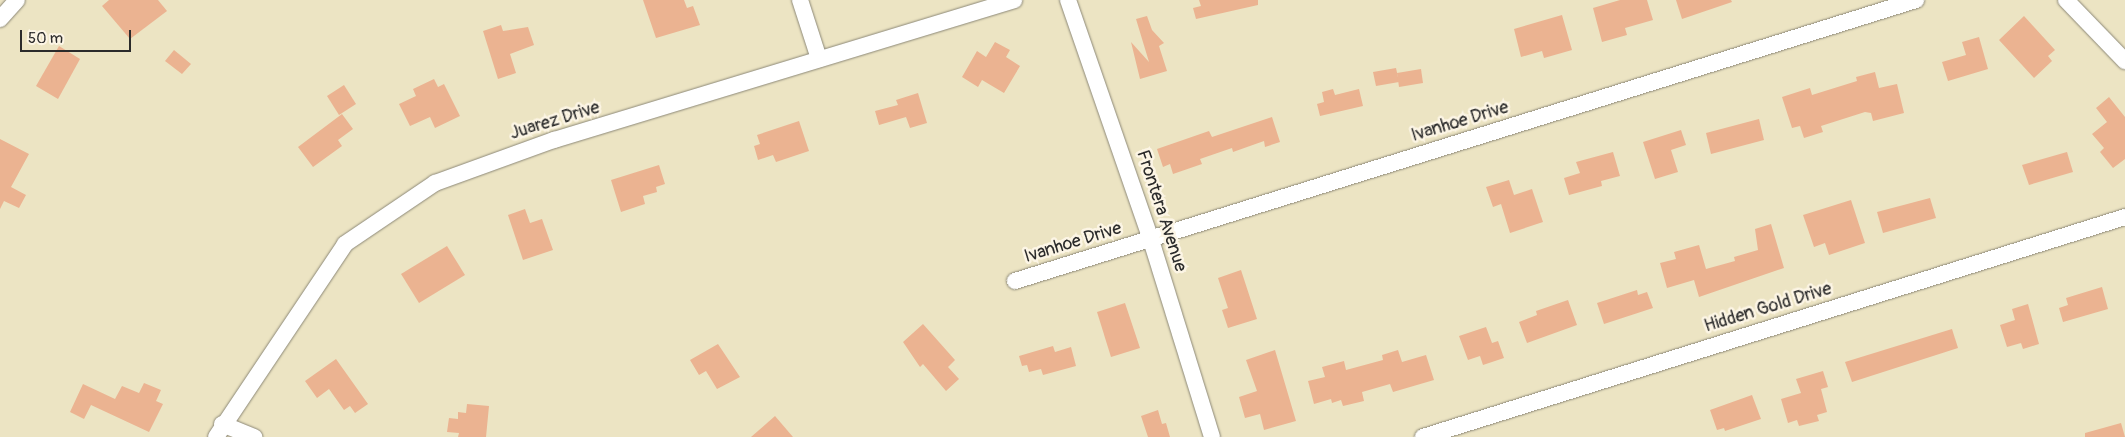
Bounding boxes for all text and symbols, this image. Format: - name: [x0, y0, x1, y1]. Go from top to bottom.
- scale bar: [22, 20, 134, 52]
- text: 50 m: [28, 29, 63, 48]
- street label: Juarez Drive: [508, 97, 602, 145]
- street label: Ivanhoe Drive: [1409, 97, 1511, 147]
- street label: Frontera Avenue: [1131, 147, 1191, 275]
- street label: Ivanhoe Drive: [1022, 218, 1124, 268]
- street label: Hidden Gold Drive: [1702, 278, 1834, 338]

